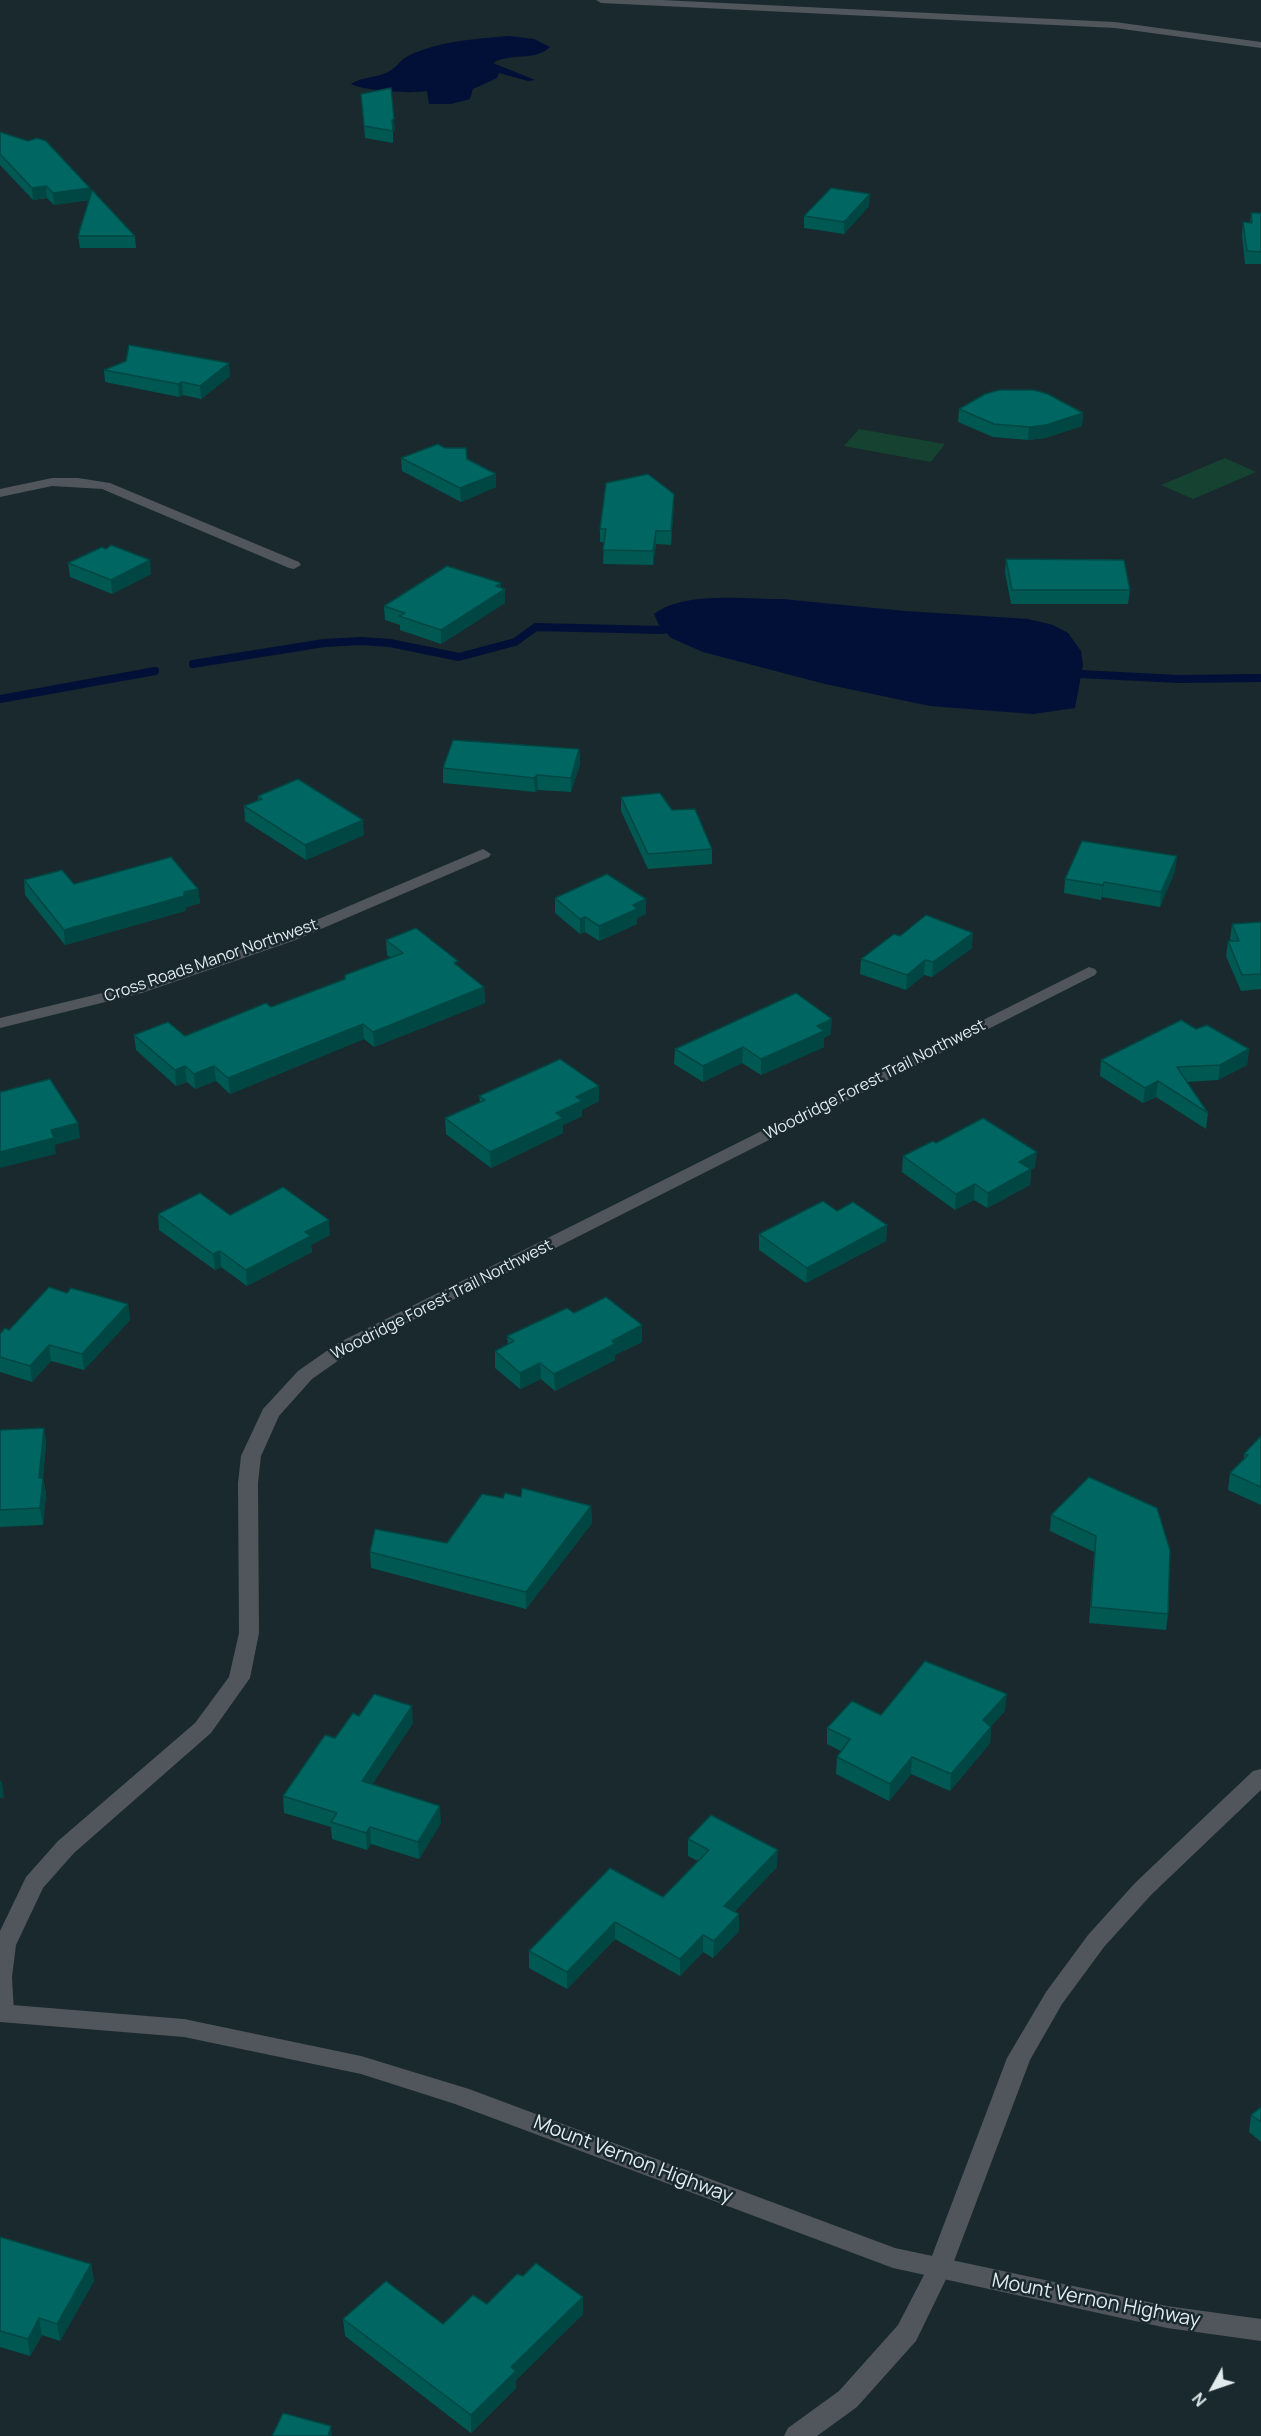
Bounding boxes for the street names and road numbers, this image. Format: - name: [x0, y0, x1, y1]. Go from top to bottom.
- street label: Cross Roads Manor Northwest: [102, 915, 320, 1007]
- street label: Woodridge Forest Trail Northwest: [761, 1016, 989, 1144]
- street label: Woodridge Forest Trail Northwest: [328, 1236, 556, 1364]
- street label: Mount Vernon Highway: [530, 2111, 736, 2209]
- street label: Mount Vernon Highway: [990, 2269, 1202, 2333]

